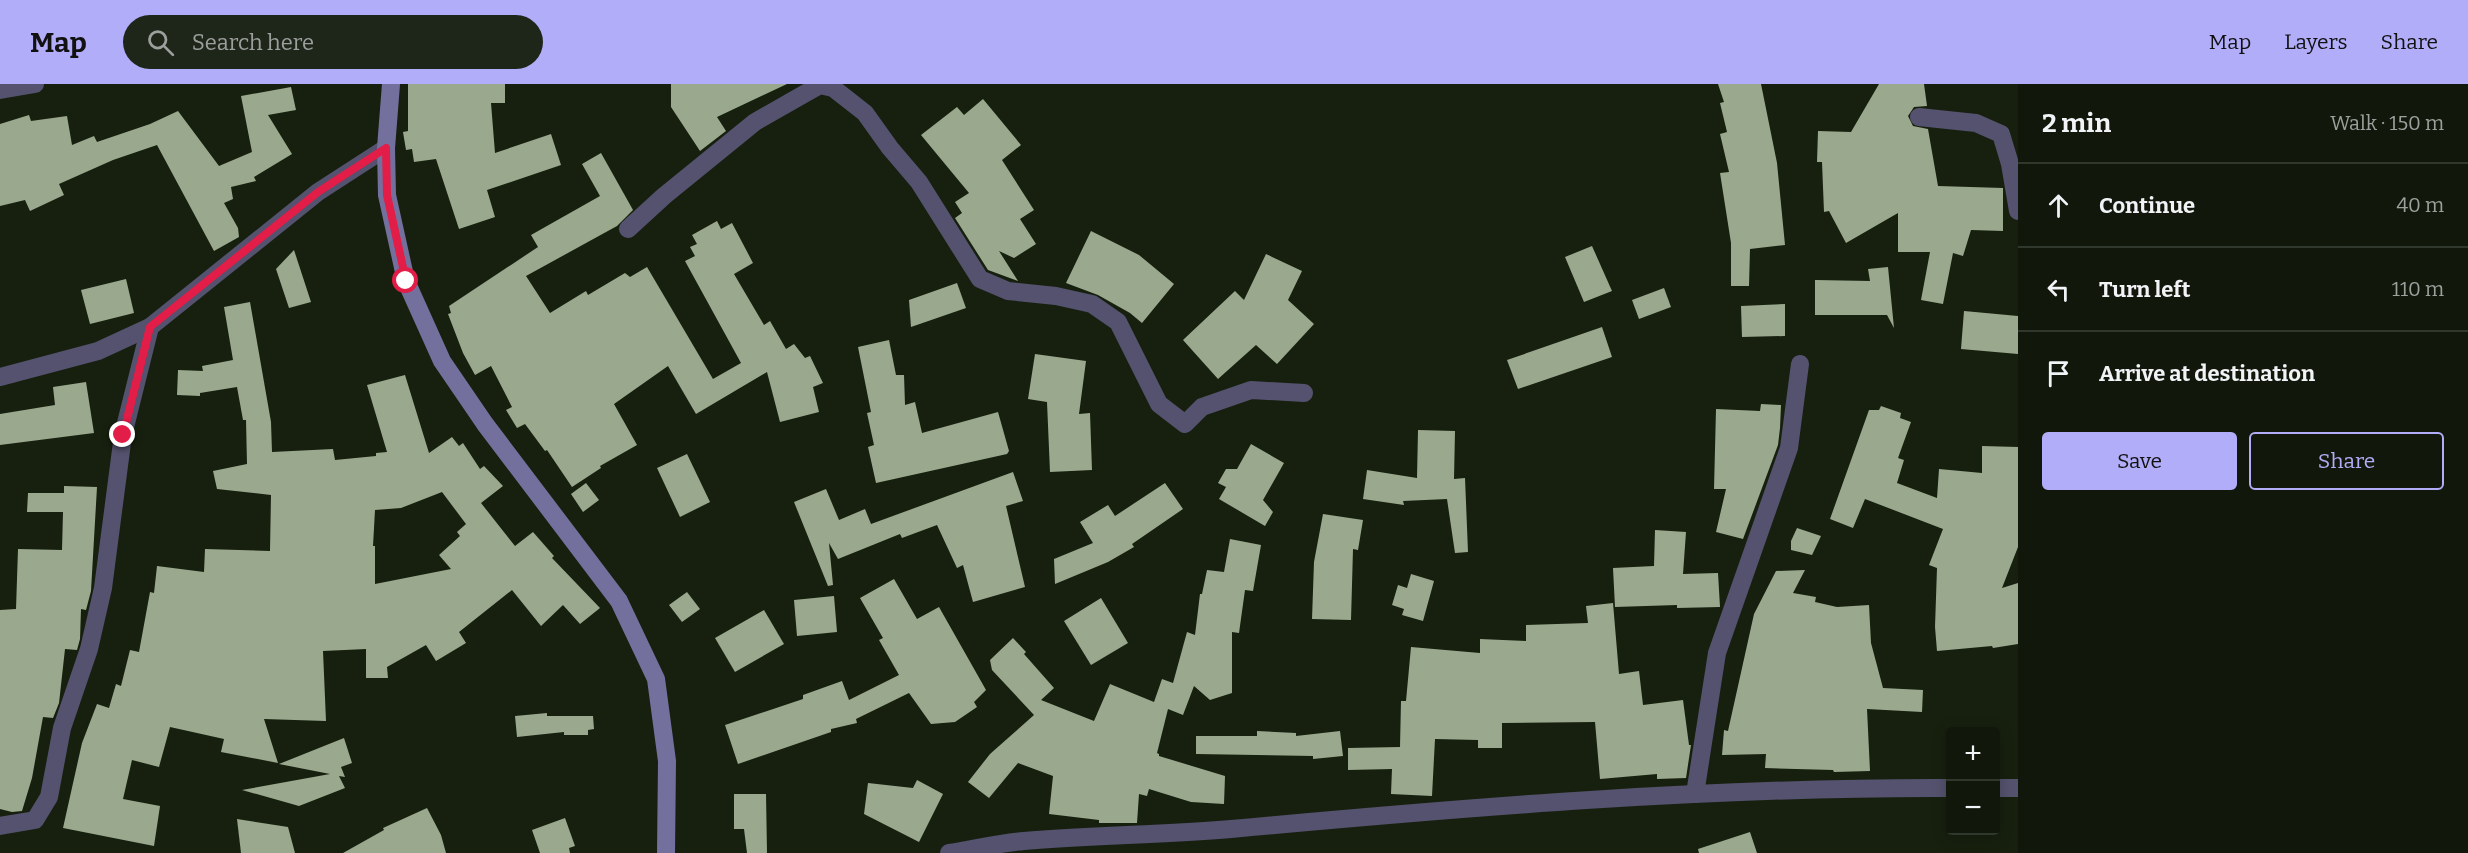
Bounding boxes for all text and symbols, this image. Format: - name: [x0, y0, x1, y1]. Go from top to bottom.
- search box: [123, 15, 543, 69]
- text: Map: [30, 26, 87, 59]
- icon: search: [144, 26, 177, 59]
- text: Search here: [192, 29, 314, 56]
- text: Map: [2209, 29, 2251, 55]
- text: Layers: [2284, 29, 2348, 55]
- text: Share: [2381, 29, 2438, 55]
- text: 2 min: [2042, 108, 2111, 139]
- text: Walk · 150 m: [2330, 111, 2444, 135]
- icon: ahead: [2042, 189, 2075, 222]
- text: Continue: [2099, 192, 2195, 219]
- text: 40 m: [2396, 193, 2444, 217]
- route start: [392, 267, 418, 293]
- icon: left: [2042, 273, 2075, 306]
- text: Turn left: [2099, 276, 2191, 303]
- text: 110 m: [2392, 277, 2444, 301]
- icon: arrive: [2042, 357, 2075, 390]
- text: Arrive at destination: [2099, 360, 2315, 387]
- route end: [109, 421, 135, 447]
- button: Save: [2042, 432, 2237, 490]
- button: Share: [2249, 432, 2444, 490]
- map controls: [1946, 727, 2000, 835]
- button: +: [1946, 727, 2000, 781]
- button: −: [1946, 781, 2000, 835]

